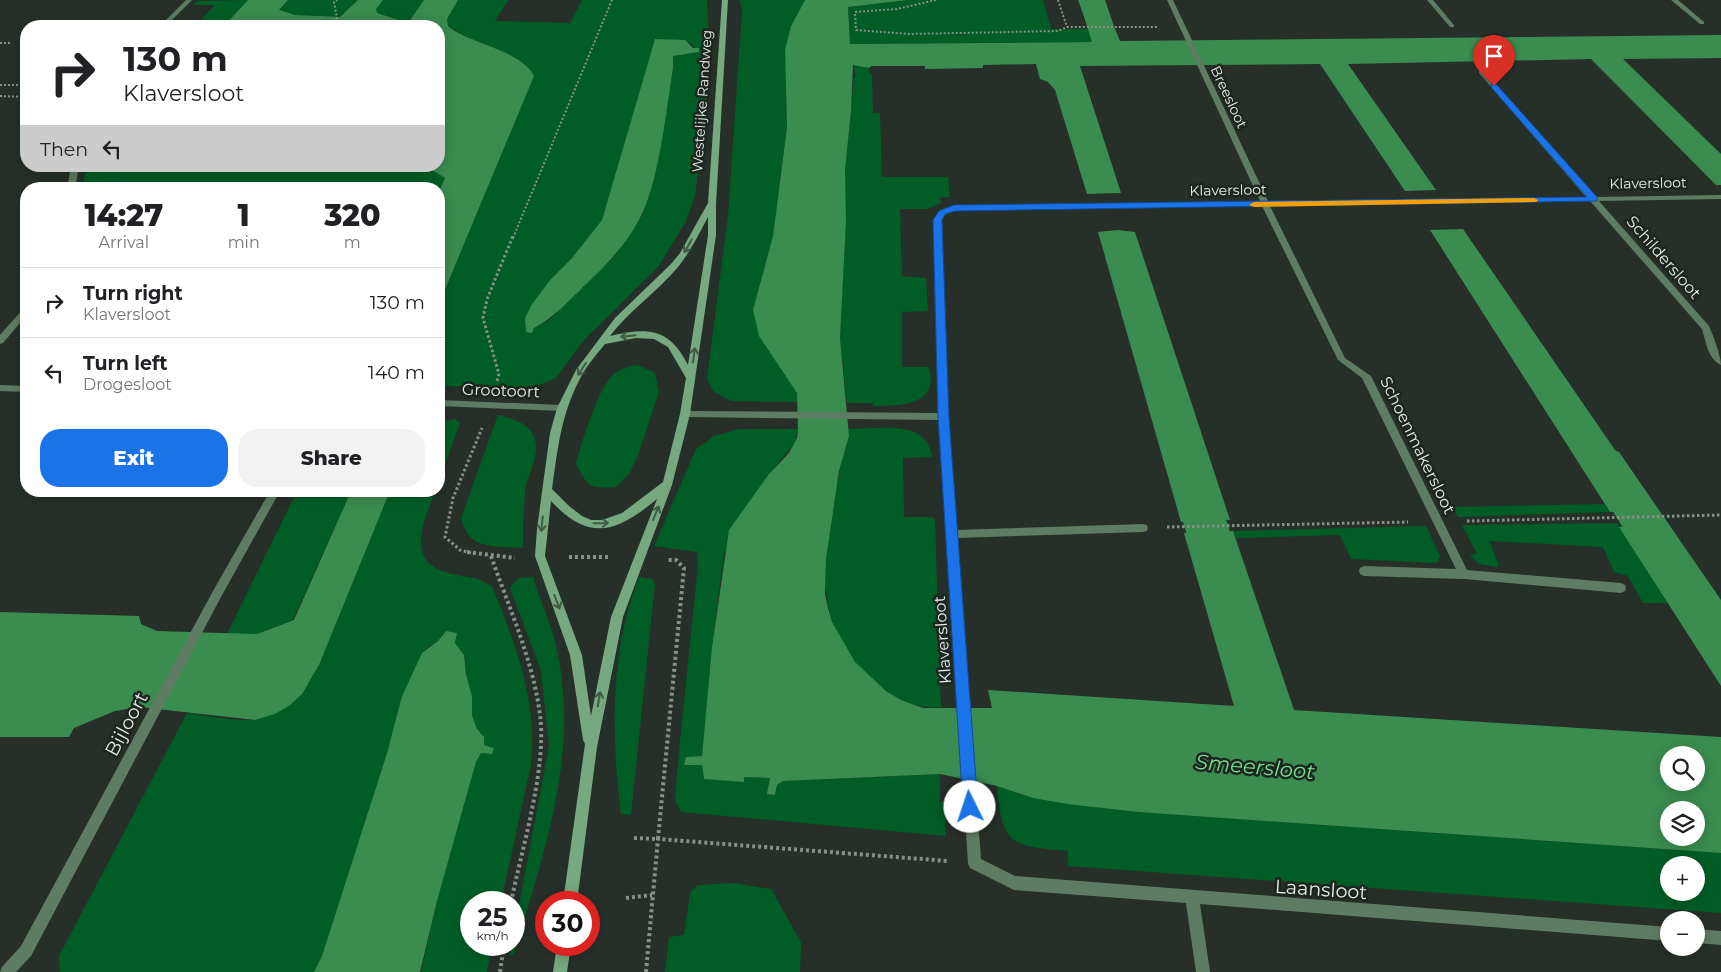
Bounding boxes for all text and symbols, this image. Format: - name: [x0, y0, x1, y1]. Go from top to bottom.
- street label: Westelijke Randweg: [688, 29, 716, 173]
- pin: [1473, 35, 1515, 86]
- text: 130 m: [123, 37, 228, 80]
- icon: right: [40, 40, 105, 105]
- icon: arrive: [1480, 42, 1508, 70]
- street label: Breesloot: [1207, 63, 1251, 131]
- text: Klaversloot: [123, 80, 244, 107]
- icon: left: [98, 135, 126, 163]
- text: Then: [40, 138, 88, 161]
- street label: Klaversloot: [1609, 173, 1687, 193]
- street label: Klaversloot: [1189, 180, 1267, 200]
- text: 14:27: [84, 197, 163, 234]
- text: 1: [238, 197, 250, 234]
- text: 320: [324, 197, 381, 234]
- street label: Schildersloot: [1622, 212, 1705, 303]
- text: Arrival: [99, 233, 149, 252]
- text: min: [228, 233, 260, 252]
- text: m: [344, 233, 361, 252]
- one-way arrow: [682, 239, 692, 253]
- text: Turn right: [83, 282, 183, 305]
- icon: right: [40, 289, 68, 317]
- text: 130 m: [370, 291, 425, 314]
- text: Klaversloot: [83, 305, 171, 324]
- one-way arrow: [621, 331, 637, 341]
- one-way arrow: [689, 347, 699, 363]
- text: Turn left: [83, 352, 168, 375]
- icon: left: [40, 359, 68, 387]
- text: 140 m: [368, 361, 425, 384]
- one-way arrow: [577, 361, 587, 375]
- street label: Schoenmakersloot: [1376, 373, 1459, 517]
- text: Drogesloot: [83, 375, 172, 394]
- street label: Grootoort: [462, 380, 541, 401]
- button: Exit: [40, 429, 228, 487]
- button: Share: [238, 429, 425, 487]
- one-way arrow: [652, 505, 661, 521]
- one-way arrow: [537, 516, 547, 532]
- one-way arrow: [592, 519, 608, 528]
- one-way arrow: [553, 594, 562, 609]
- street label: Klaversloot: [930, 595, 955, 685]
- street label: Bijloort: [100, 688, 153, 760]
- one-way arrow: [595, 692, 605, 708]
- map controls: [1660, 746, 1705, 956]
- button: search: [1660, 746, 1705, 791]
- water label: Smeersloot: [1194, 749, 1316, 784]
- position arrow: [943, 780, 995, 832]
- button: layers: [1660, 801, 1705, 846]
- button: +: [1660, 856, 1705, 901]
- street label: Laansloot: [1274, 875, 1368, 904]
- speed limit sign: 30: [535, 891, 600, 956]
- text: 25: [478, 902, 507, 932]
- button: −: [1660, 911, 1705, 956]
- text: km/h: [476, 928, 509, 943]

